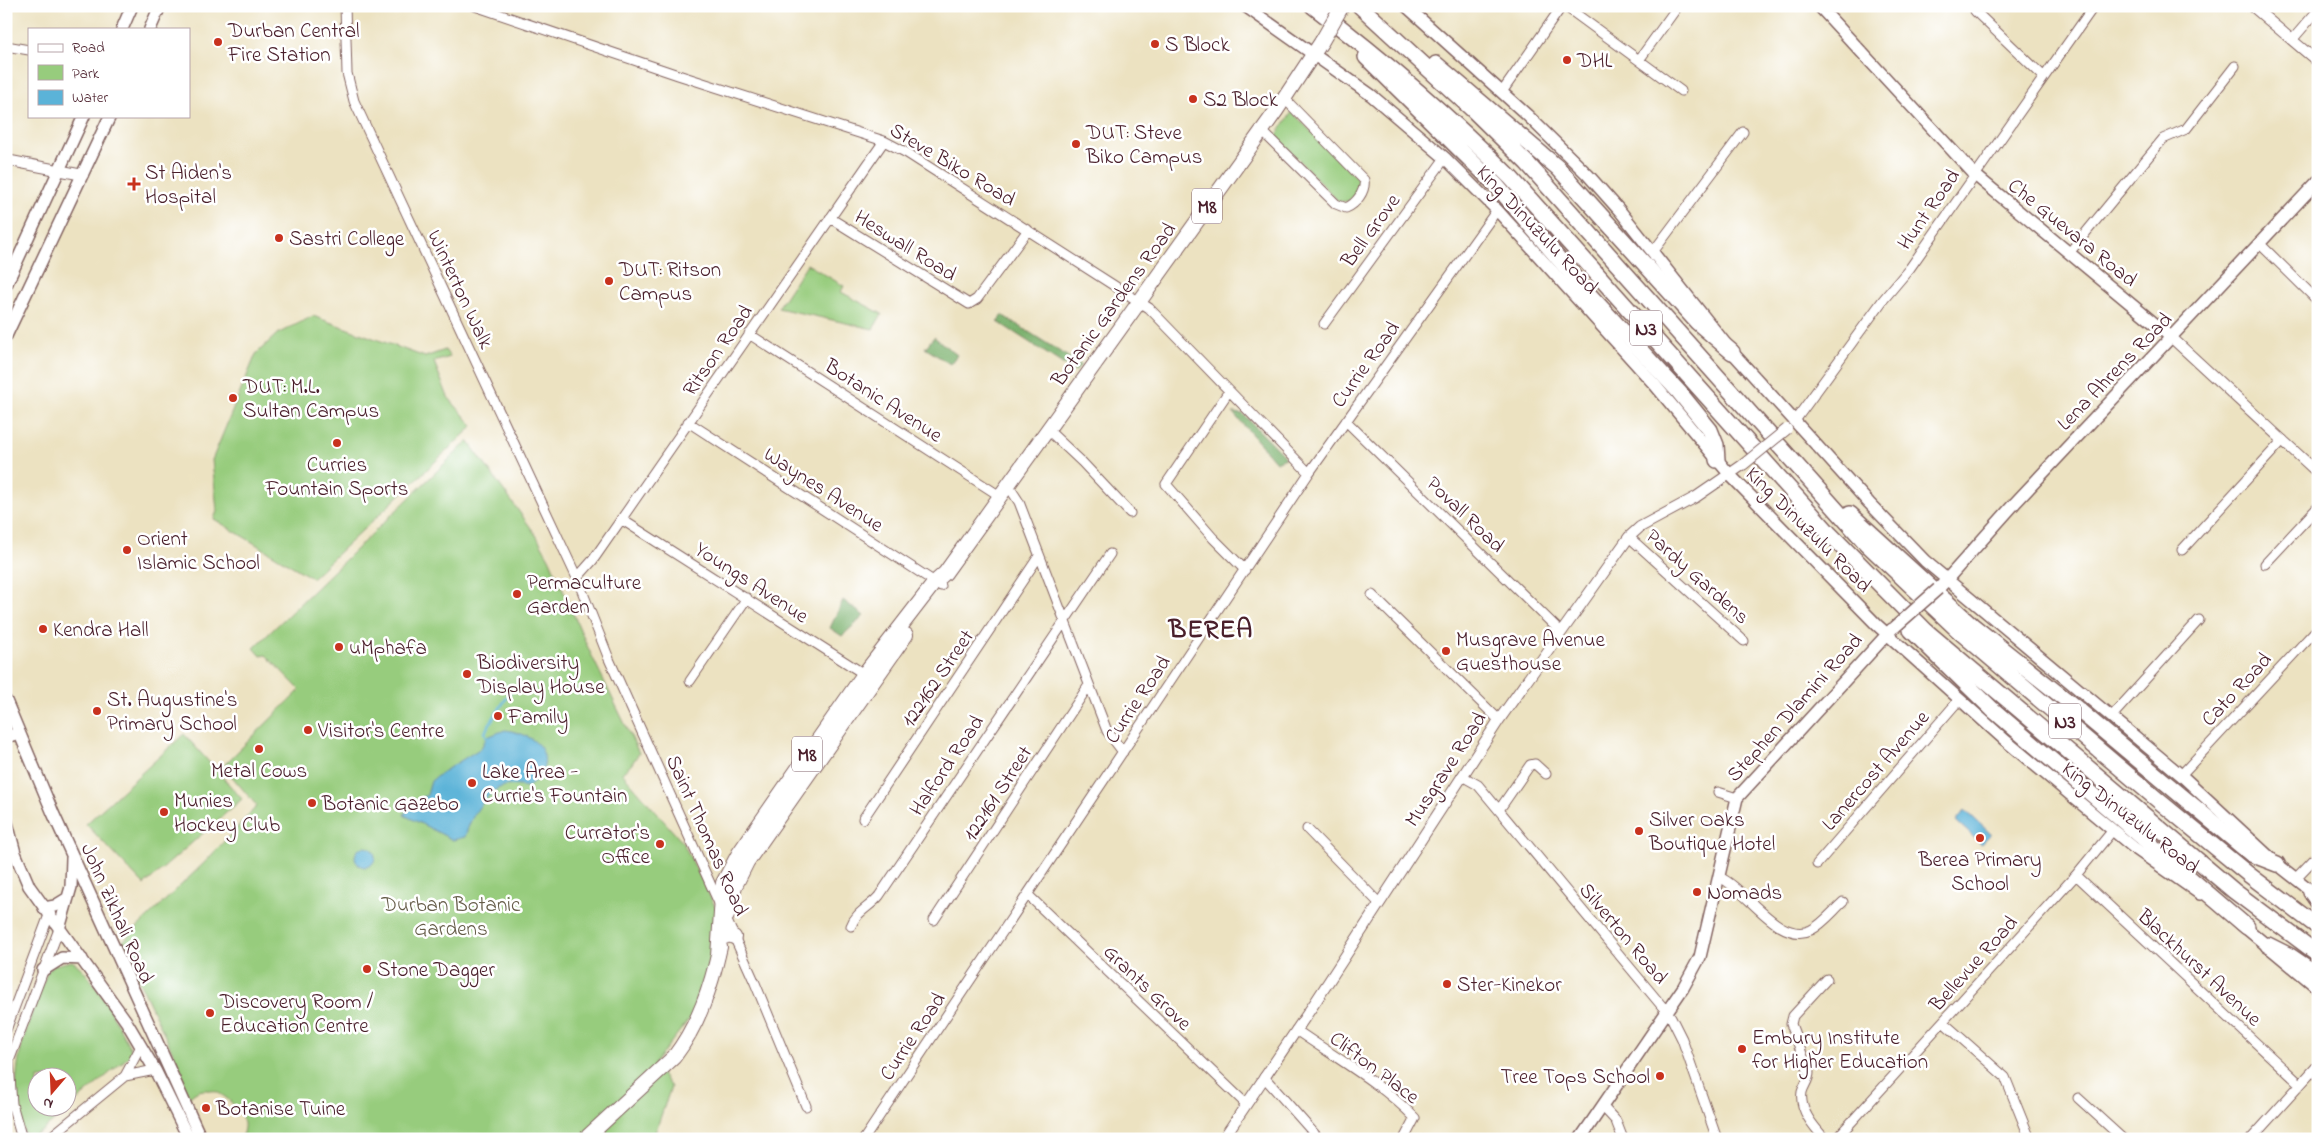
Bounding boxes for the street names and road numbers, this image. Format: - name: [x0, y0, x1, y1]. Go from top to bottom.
- street label: Steve Biko Road: [883, 116, 1021, 215]
- street label: King Dinuzulu Road: [1467, 159, 1605, 303]
- street label: Hunt Road: [1891, 164, 1969, 257]
- street label: Che Guevara Road: [2001, 172, 2143, 295]
- road number: M8: [1192, 188, 1222, 224]
- street label: Bell Grove: [1334, 188, 1409, 275]
- street label: Heswall Road: [848, 203, 962, 290]
- street label: Botanic Gardens Road: [1044, 217, 1185, 394]
- street label: Winterton Walk: [418, 225, 500, 355]
- street label: Ritson Road: [676, 299, 761, 403]
- street label: Lena Ahrens Road: [2051, 306, 2180, 439]
- road number: N3: [1630, 310, 1662, 346]
- street label: Currie Road: [1325, 316, 1408, 415]
- street label: Botanic Avenue: [817, 352, 948, 451]
- street label: Waynes Avenue: [756, 441, 889, 543]
- street label: King Dinuzulu Road: [1736, 461, 1878, 602]
- street label: Povall Road: [1418, 470, 1511, 561]
- street label: Pardy Gardens: [1637, 523, 1755, 634]
- street label: Youngs Avenue: [687, 536, 814, 634]
- street label: 122162 Street: [895, 624, 982, 734]
- street label: Stephen Dlamini Road: [1720, 627, 1871, 789]
- street label: Cato Road: [2195, 646, 2280, 734]
- street label: Currie Road: [1098, 650, 1179, 750]
- street label: Lanercost Avenue: [1816, 704, 1938, 838]
- road number: N3: [2049, 704, 2081, 738]
- street label: Musgrave Road: [1398, 707, 1497, 835]
- street label: Halford Road: [903, 710, 993, 822]
- road number: M8: [792, 736, 822, 772]
- street label: 122161 Street: [957, 740, 1041, 848]
- street label: Saint Thomas Road: [657, 750, 755, 921]
- street label: King Dinuzulu Road: [2053, 755, 2205, 884]
- street label: John Zikhali Road: [72, 839, 161, 989]
- street label: Silverton Road: [1571, 877, 1674, 992]
- street label: Blackhurst Avenue: [2129, 902, 2268, 1035]
- street label: Bellevue Road: [1922, 909, 2026, 1020]
- street label: Grants Grove: [1096, 938, 1198, 1039]
- street label: Currie Road: [873, 987, 954, 1087]
- street label: Clifton Place: [1323, 1025, 1426, 1113]

